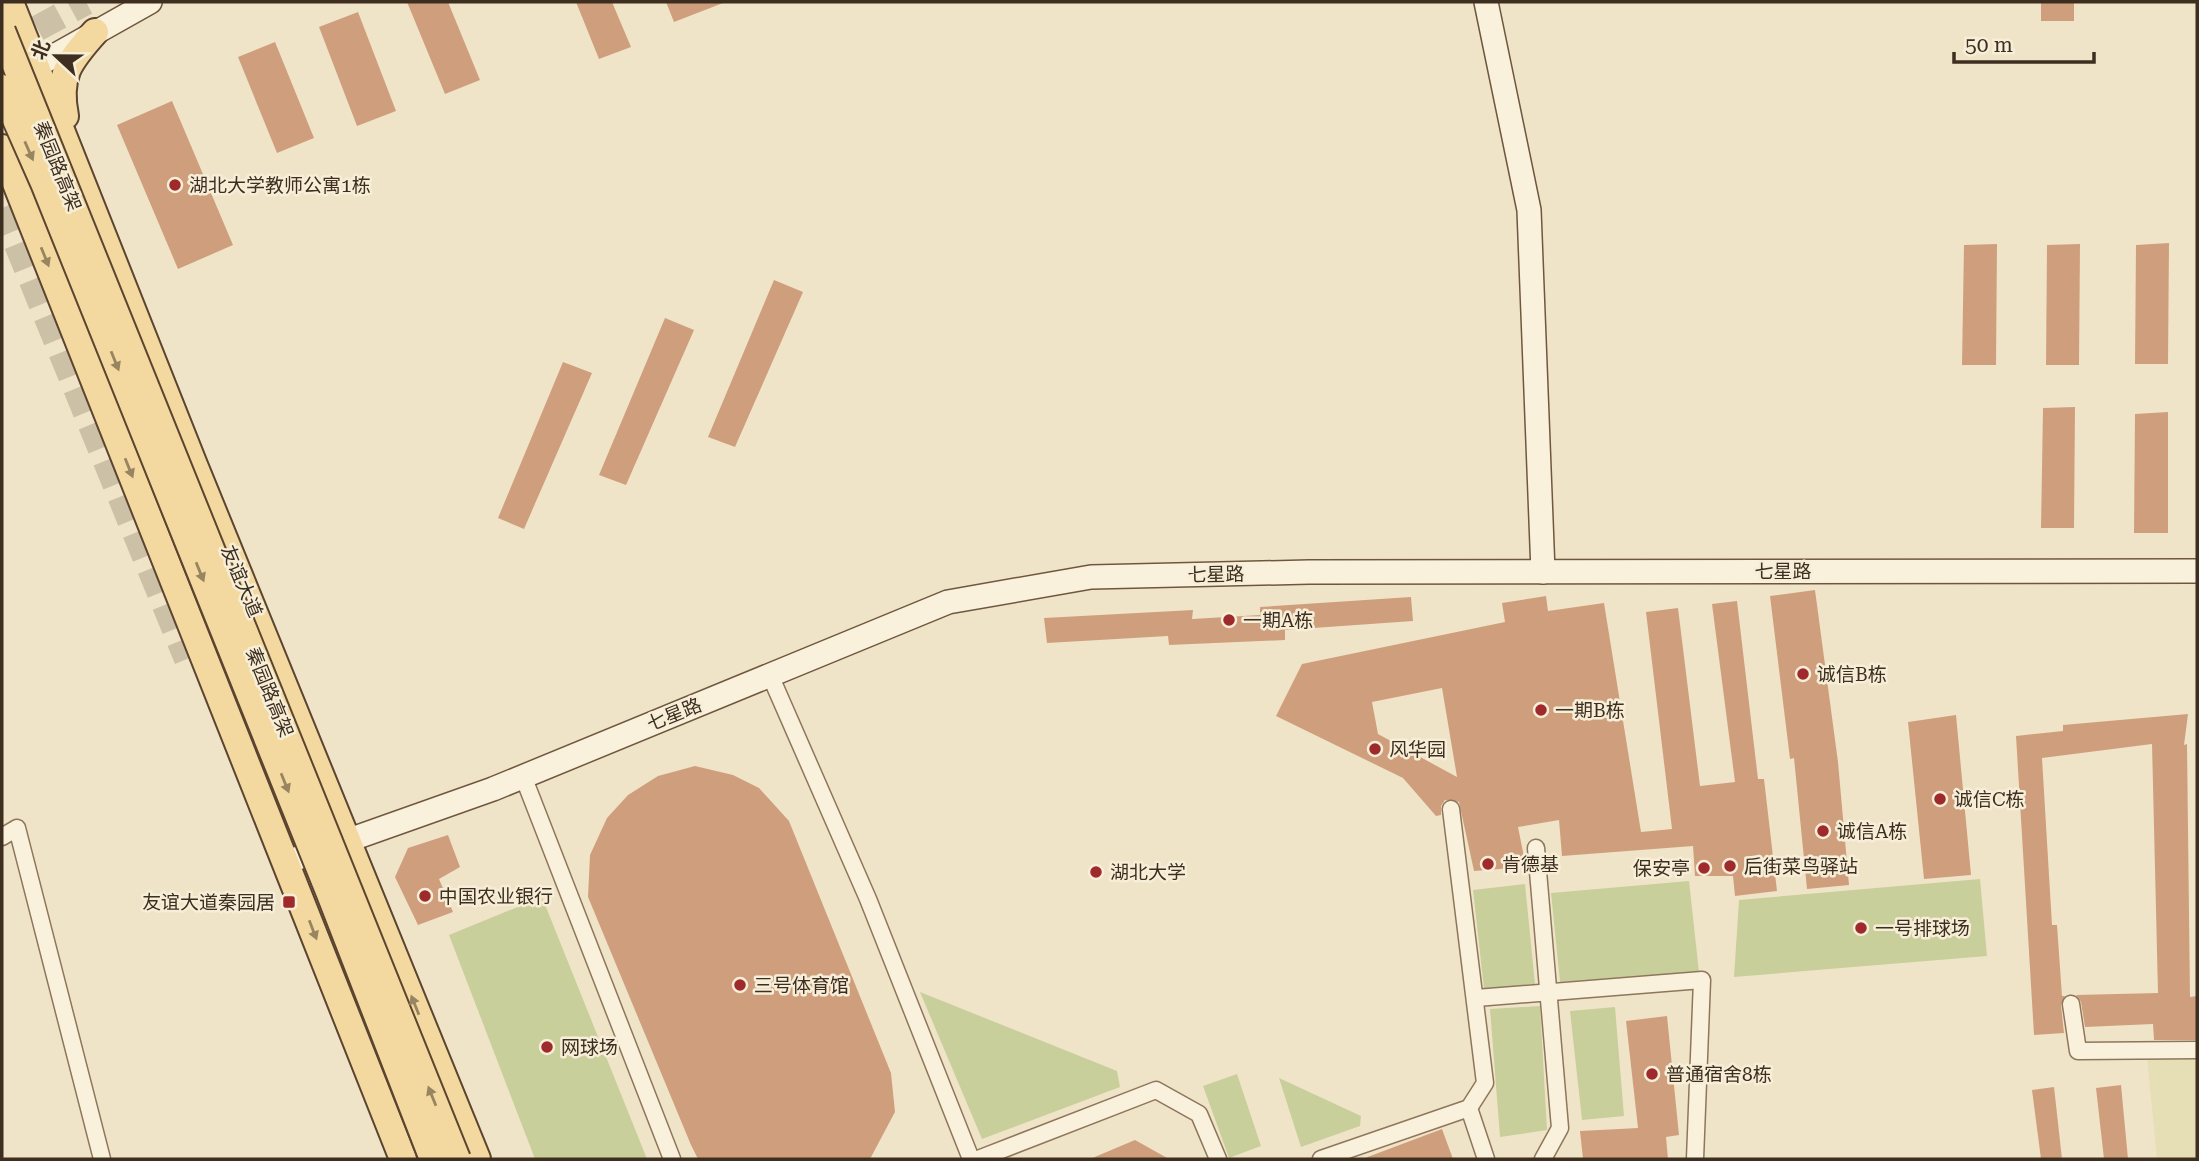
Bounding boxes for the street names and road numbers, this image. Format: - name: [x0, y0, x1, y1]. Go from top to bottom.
- street label: 秦园路高架: [29, 118, 86, 215]
- street label: 友谊大道: [216, 542, 267, 621]
- street label: 七星路: [1754, 560, 1812, 583]
- street label: 七星路: [1187, 563, 1245, 586]
- street label: 秦园路高架: [241, 644, 298, 741]
- street label: 七星路: [643, 693, 705, 736]

